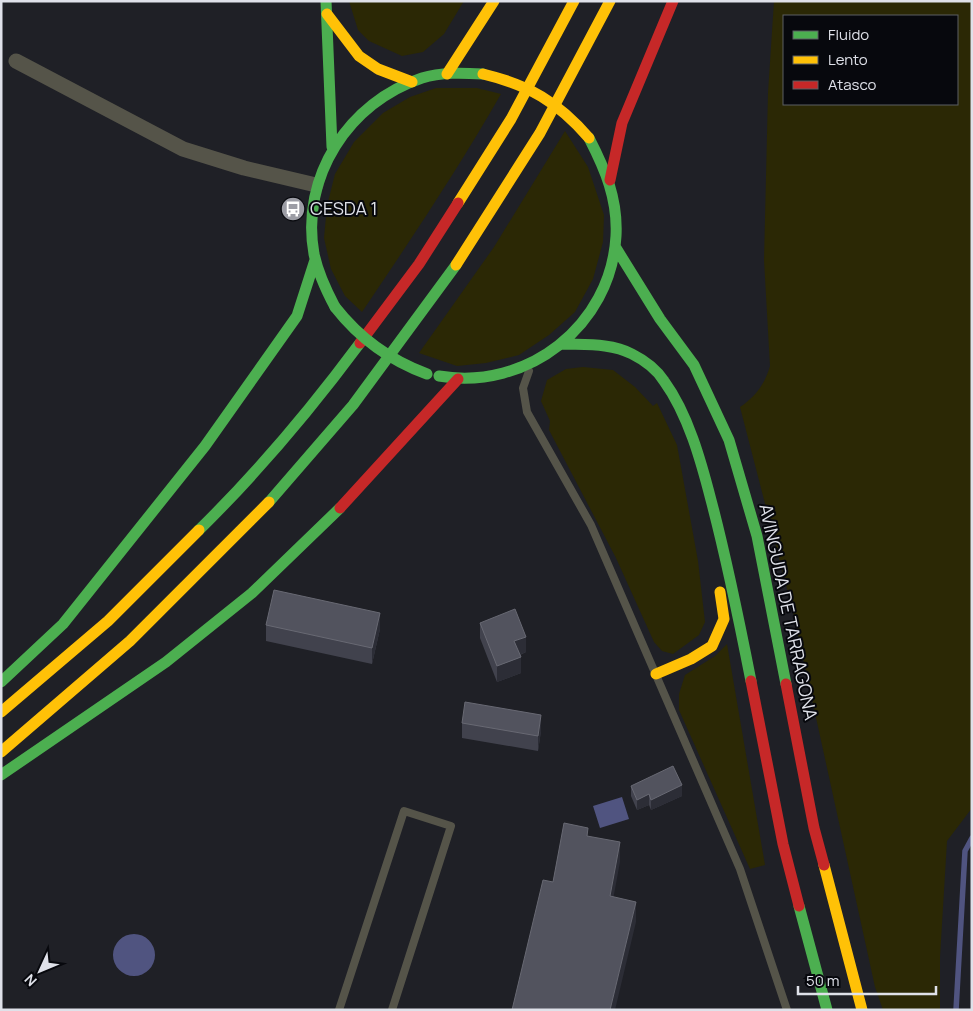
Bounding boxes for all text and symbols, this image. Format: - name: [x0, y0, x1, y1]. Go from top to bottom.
- legend: [783, 15, 958, 105]
- text: Fluido: [828, 24, 869, 45]
- text: Lento: [828, 49, 868, 70]
- text: Atasco: [828, 74, 876, 95]
- bus stop icon: CESDA 1: [280, 196, 306, 222]
- place label: CESDA 1: [310, 196, 378, 220]
- street label: AVINGUDA DE TARRAGONA: [754, 501, 824, 723]
- north arrow: [15, 946, 65, 996]
- scale bar: [798, 964, 936, 996]
- text: N: [20, 970, 41, 991]
- text: 50 m: [806, 970, 840, 991]

